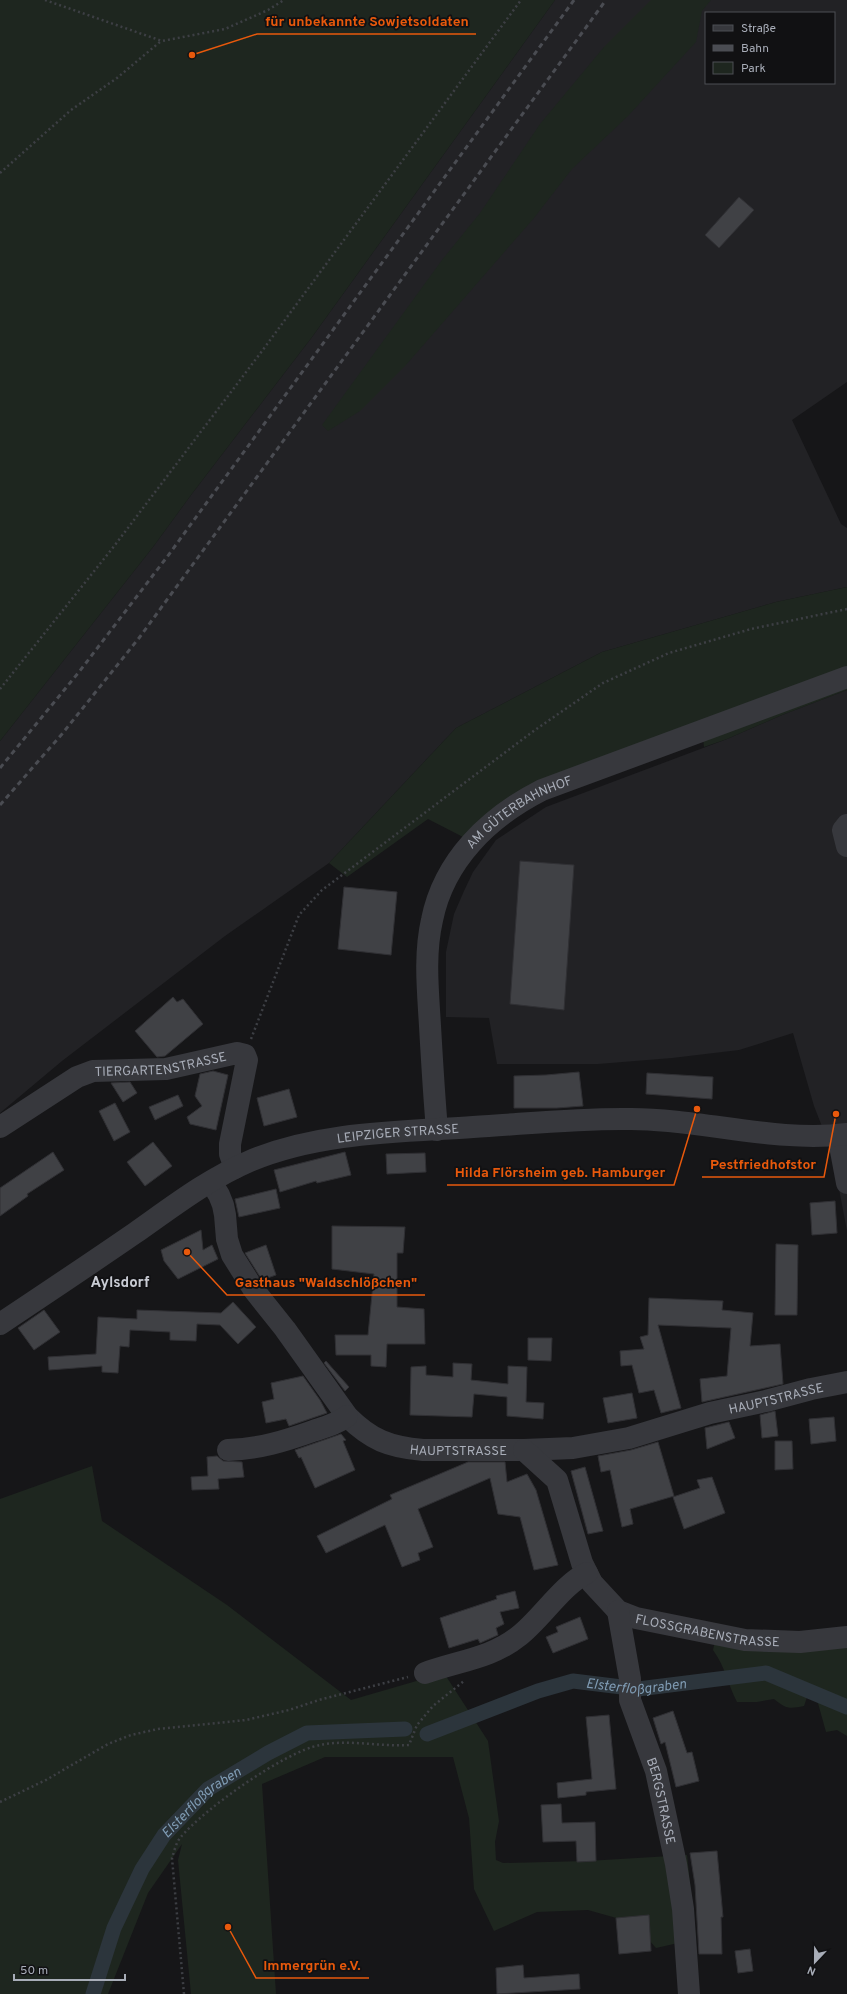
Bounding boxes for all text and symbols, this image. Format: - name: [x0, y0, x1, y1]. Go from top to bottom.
- callout: für unbekannte Sowjetsoldaten: [257, 8, 476, 34]
- legend: [705, 12, 835, 84]
- text: für unbekannte Sowjetsoldaten: [265, 14, 469, 31]
- text: Straße: [741, 21, 776, 37]
- text: Bahn: [741, 41, 769, 57]
- text: Park: [741, 61, 766, 77]
- street label: AM GÜTERBAHNHOF: [464, 773, 575, 853]
- street label: TIERGARTENSTRASSE: [94, 1050, 228, 1081]
- street label: LEIPZIGER STRASSE: [336, 1122, 460, 1148]
- callout: Pestfriedhofstor: [702, 1151, 824, 1177]
- text: Pestfriedhofstor: [710, 1157, 816, 1174]
- callout: Hilda Flörsheim geb. Hamburger: [447, 1159, 674, 1185]
- text: Hilda Flörsheim geb. Hamburger: [455, 1165, 665, 1182]
- callout: Gasthaus "Waldschlößchen": [227, 1269, 425, 1295]
- district label: Aylsdorf: [91, 1274, 150, 1293]
- text: Gasthaus "Waldschlößchen": [235, 1275, 417, 1292]
- street label: HAUPTSTRASSE: [728, 1381, 825, 1419]
- street label: HAUPTSTRASSE: [409, 1443, 507, 1460]
- street label: FLOSSGRABENSTRASSE: [634, 1612, 780, 1651]
- water label: Elsterfloßgraben: [585, 1676, 688, 1699]
- street label: BERGSTRASSE: [642, 1756, 678, 1846]
- water label: Elsterfloßgraben: [159, 1764, 245, 1842]
- north arrow: [795, 1942, 835, 1982]
- callout: Immergrün e.V.: [256, 1952, 369, 1978]
- scale bar: [14, 1956, 125, 1982]
- text: Immergrün e.V.: [263, 1958, 361, 1975]
- text: N: [805, 1962, 818, 1978]
- text: 50 m: [20, 1963, 48, 1979]

